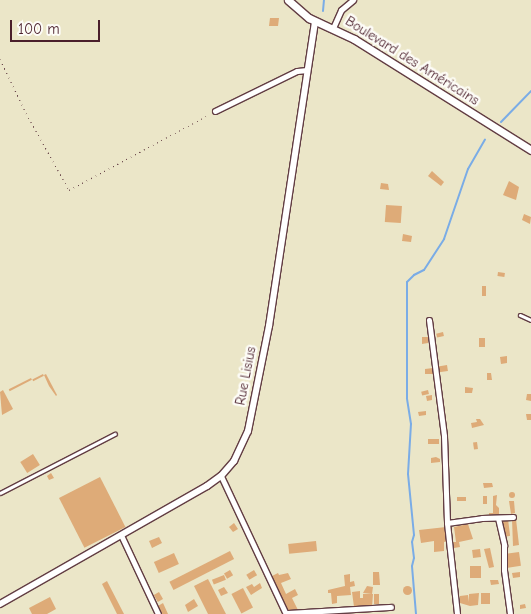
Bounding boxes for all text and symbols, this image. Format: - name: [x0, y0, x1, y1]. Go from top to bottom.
- scale bar: [12, 10, 102, 42]
- street label: Boulevard des Américains: [342, 13, 482, 109]
- text: 100 m: [18, 20, 60, 38]
- street label: Rue Lisius: [232, 345, 260, 407]

